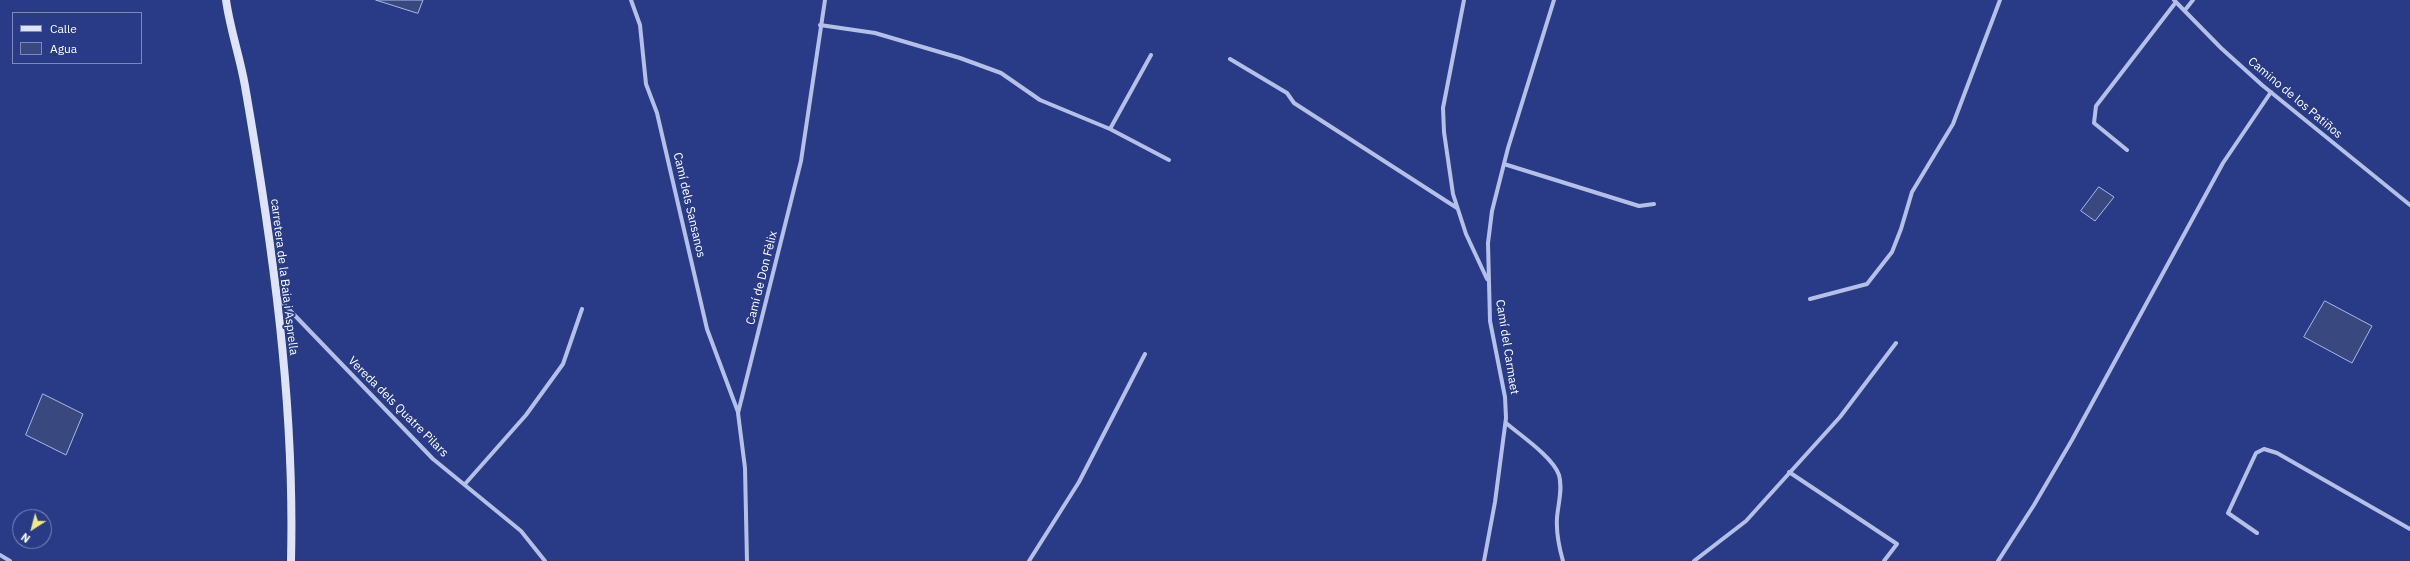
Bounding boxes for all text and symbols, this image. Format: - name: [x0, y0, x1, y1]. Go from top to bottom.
- legend: [12, 12, 142, 64]
- text: Calle: [50, 21, 77, 36]
- text: Agua: [50, 41, 77, 56]
- street label: Camino de los Patiños: [2245, 54, 2345, 142]
- street label: Camí dels Sansanos: [670, 151, 708, 259]
- street label: carretera de la Baia i Asprella: [267, 198, 301, 356]
- street label: Camí de Don Fèlix: [743, 230, 781, 326]
- street label: Camí del Carmaet: [1492, 299, 1522, 395]
- street label: Vereda dels Quatre Pilars: [345, 354, 451, 460]
- north arrow: [12, 509, 52, 549]
- text: N: [18, 530, 33, 546]

